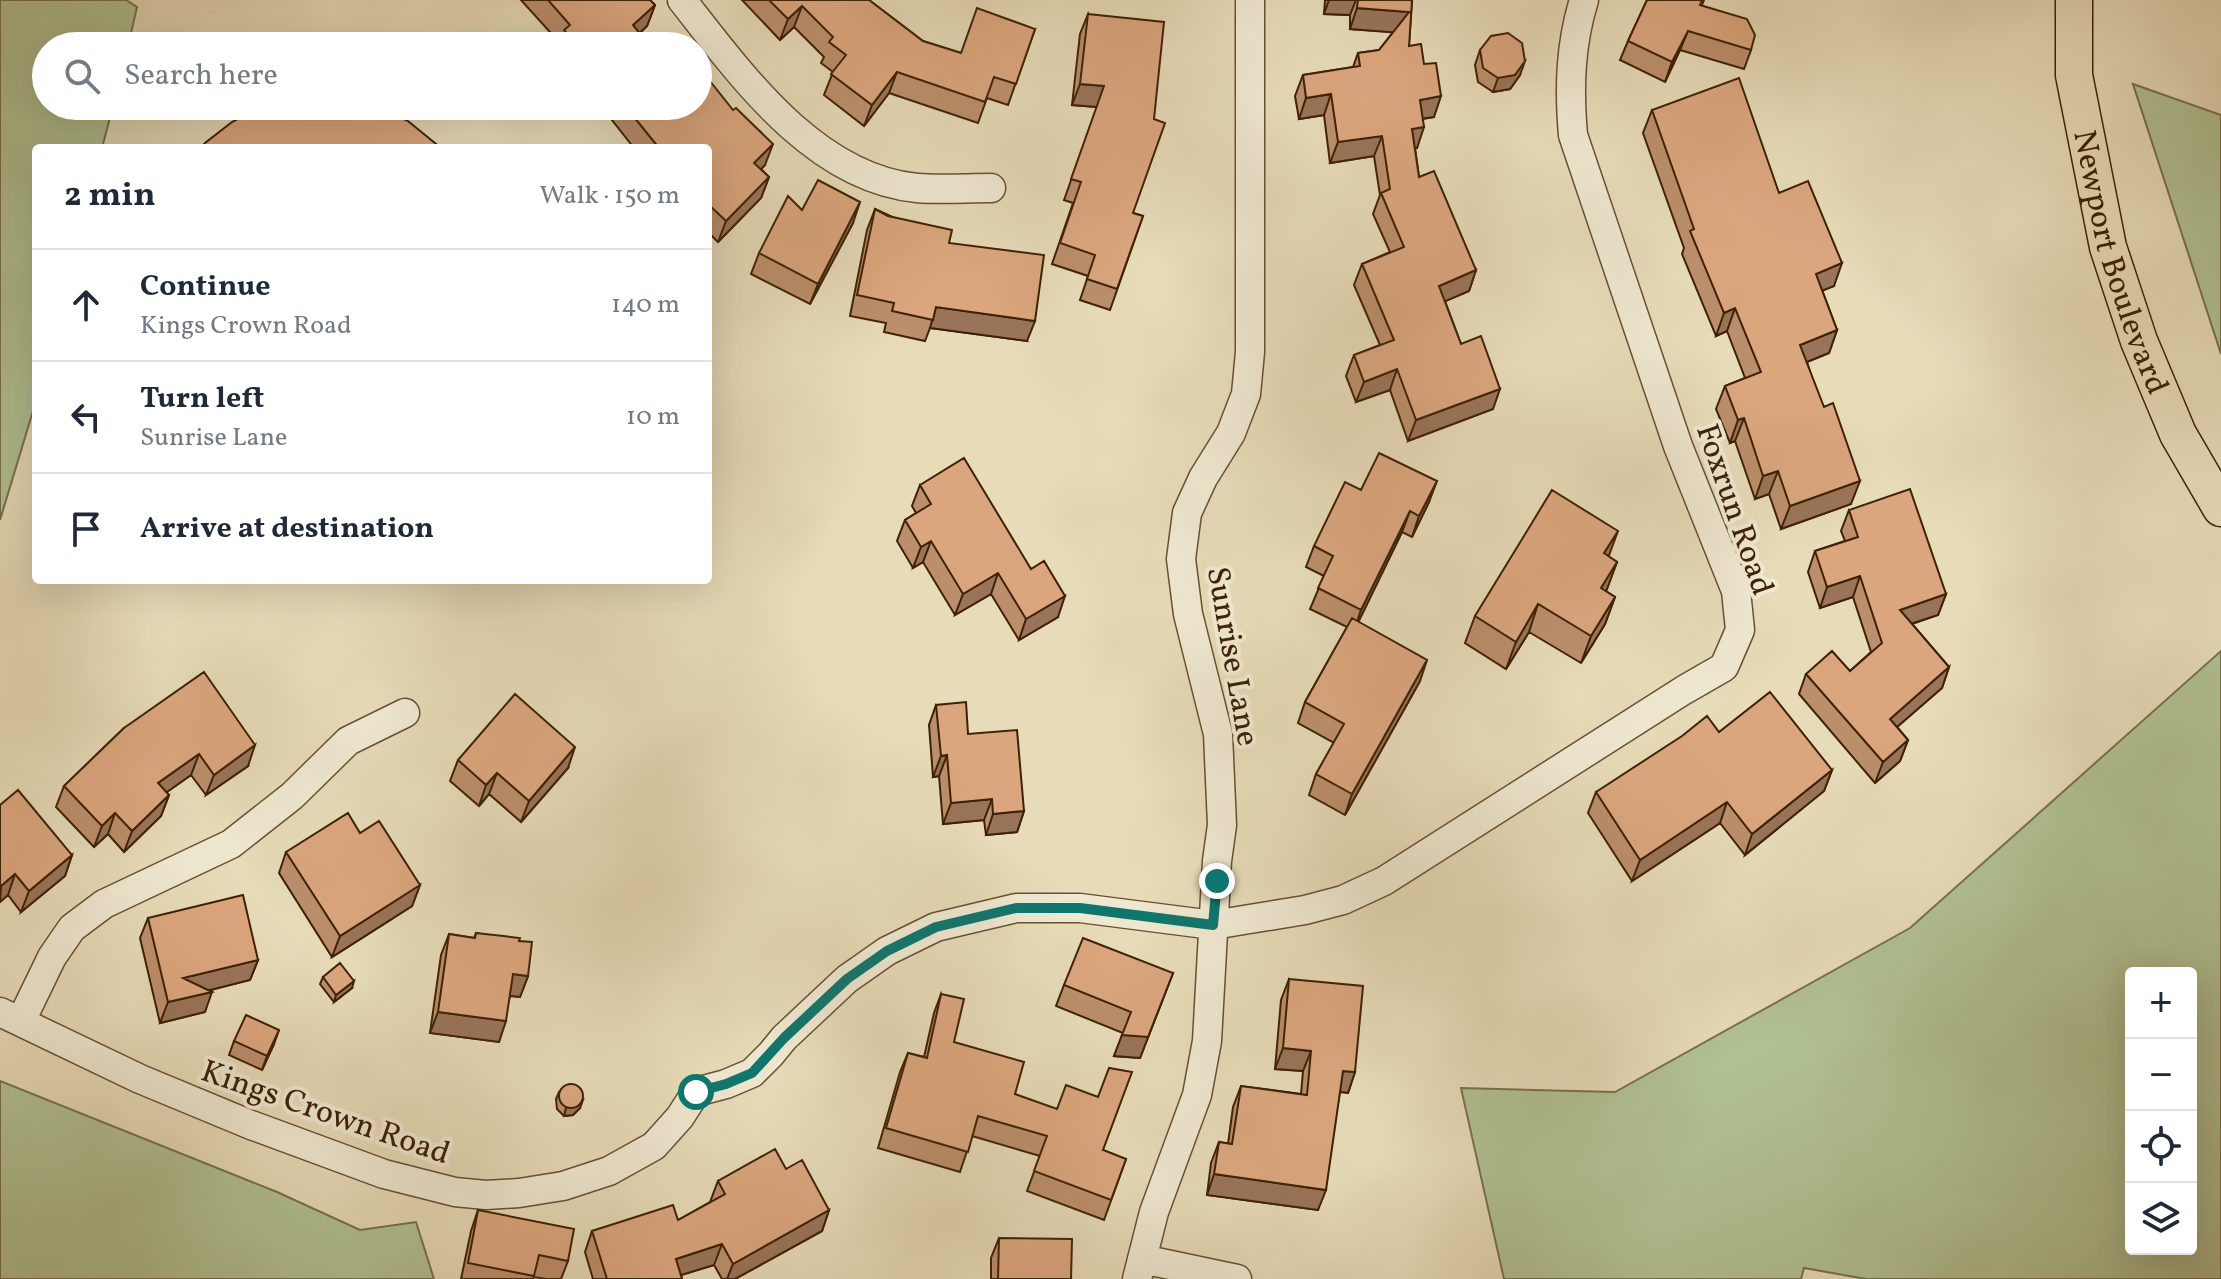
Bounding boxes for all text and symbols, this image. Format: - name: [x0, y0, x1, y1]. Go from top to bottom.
- search box: [32, 32, 712, 120]
- icon: search: [60, 54, 104, 98]
- text: Search here: [124, 55, 278, 97]
- street label: Newport Boulevard: [2060, 126, 2178, 402]
- text: 2 min: [64, 173, 156, 220]
- text: Walk · 150 m: [539, 178, 680, 214]
- text: Continue: [140, 266, 271, 308]
- icon: ahead: [64, 283, 108, 327]
- text: 140 m: [611, 287, 680, 323]
- text: Kings Crown Road: [140, 308, 352, 344]
- text: Turn left: [140, 378, 264, 420]
- icon: left: [64, 395, 108, 439]
- text: 10 m: [626, 399, 680, 435]
- street label: Foxrun Road: [1683, 418, 1783, 602]
- text: Sunrise Lane: [140, 420, 287, 456]
- icon: arrive: [64, 507, 108, 551]
- text: Arrive at destination: [140, 508, 434, 550]
- street label: Sunrise Lane: [1194, 563, 1268, 750]
- route end: [1199, 863, 1235, 899]
- map controls: [2125, 967, 2197, 1255]
- button: +: [2125, 967, 2197, 1039]
- button: −: [2125, 1039, 2197, 1111]
- street label: Kings Crown Road: [195, 1051, 455, 1177]
- route start: [678, 1074, 714, 1110]
- button: locate: [2125, 1111, 2197, 1183]
- button: layers: [2125, 1183, 2197, 1255]

